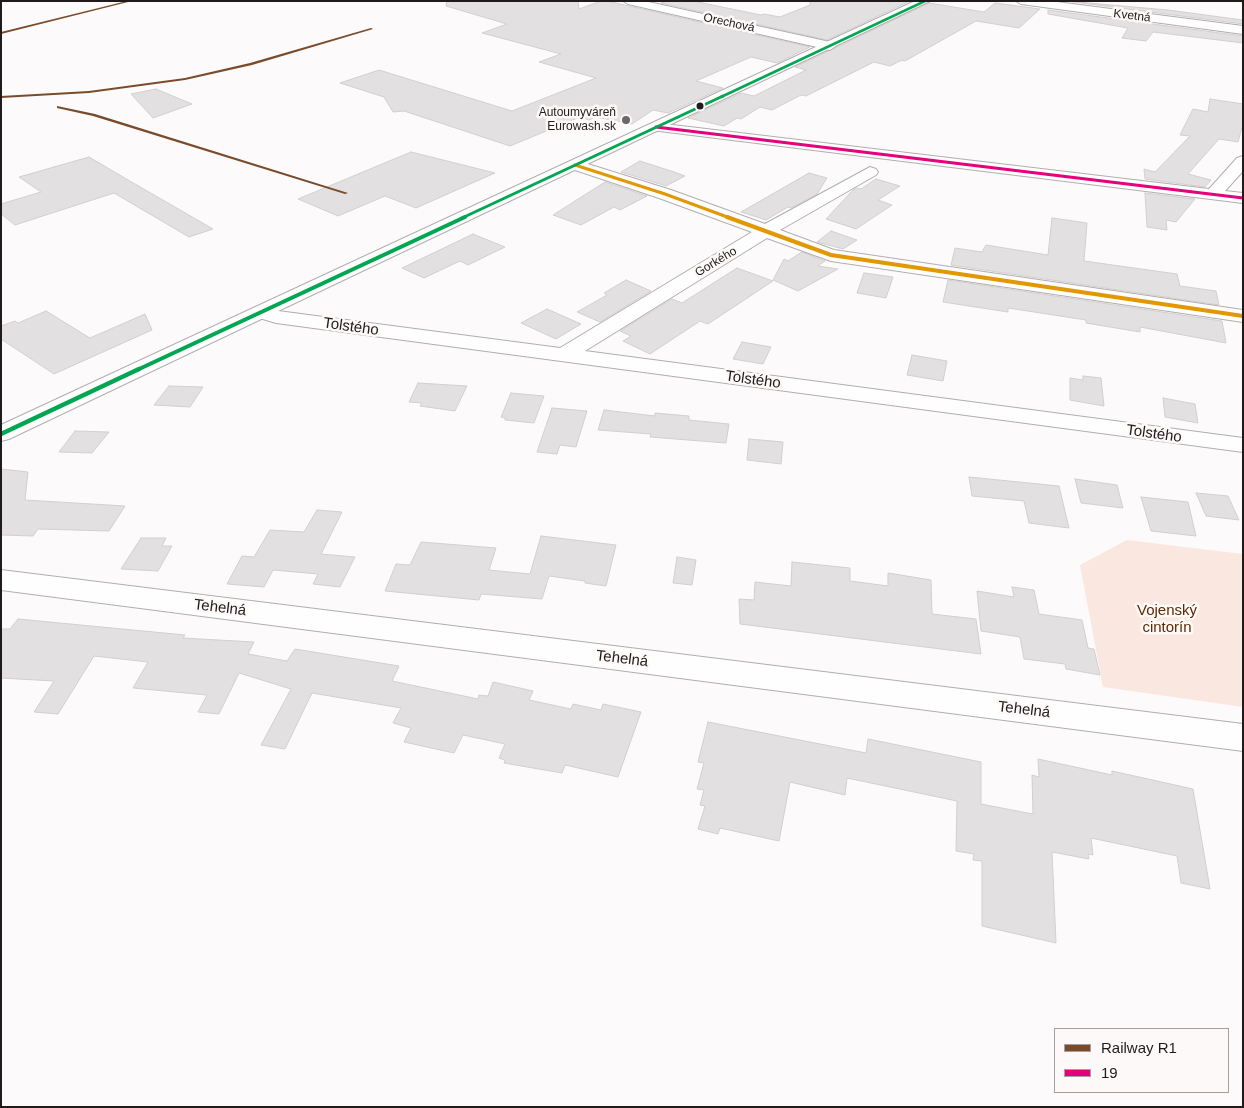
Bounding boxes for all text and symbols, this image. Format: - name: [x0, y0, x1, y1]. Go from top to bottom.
- street label: Kvetná: [1113, 7, 1151, 25]
- street label: Orechová: [702, 11, 756, 35]
- unlabelled marker: [695, 101, 705, 111]
- place label: Autoumyváreň Eurowash.sk: [539, 106, 616, 134]
- marker: Autoumyváreň Eurowash.sk: [620, 114, 632, 126]
- street label: Gorkého: [693, 244, 739, 280]
- street label: Tolstého: [322, 314, 380, 340]
- street label: Tolstého: [724, 367, 782, 393]
- street label: Tolstého: [1125, 421, 1183, 447]
- street label: Tehelná: [193, 596, 247, 620]
- park label: Vojenský cintorín: [1137, 602, 1197, 637]
- street label: Tehelná: [595, 647, 649, 671]
- street label: Tehelná: [997, 698, 1051, 722]
- legend: [1054, 1028, 1229, 1093]
- text: Railway R1: [1101, 1039, 1177, 1056]
- text: 19: [1101, 1064, 1118, 1081]

